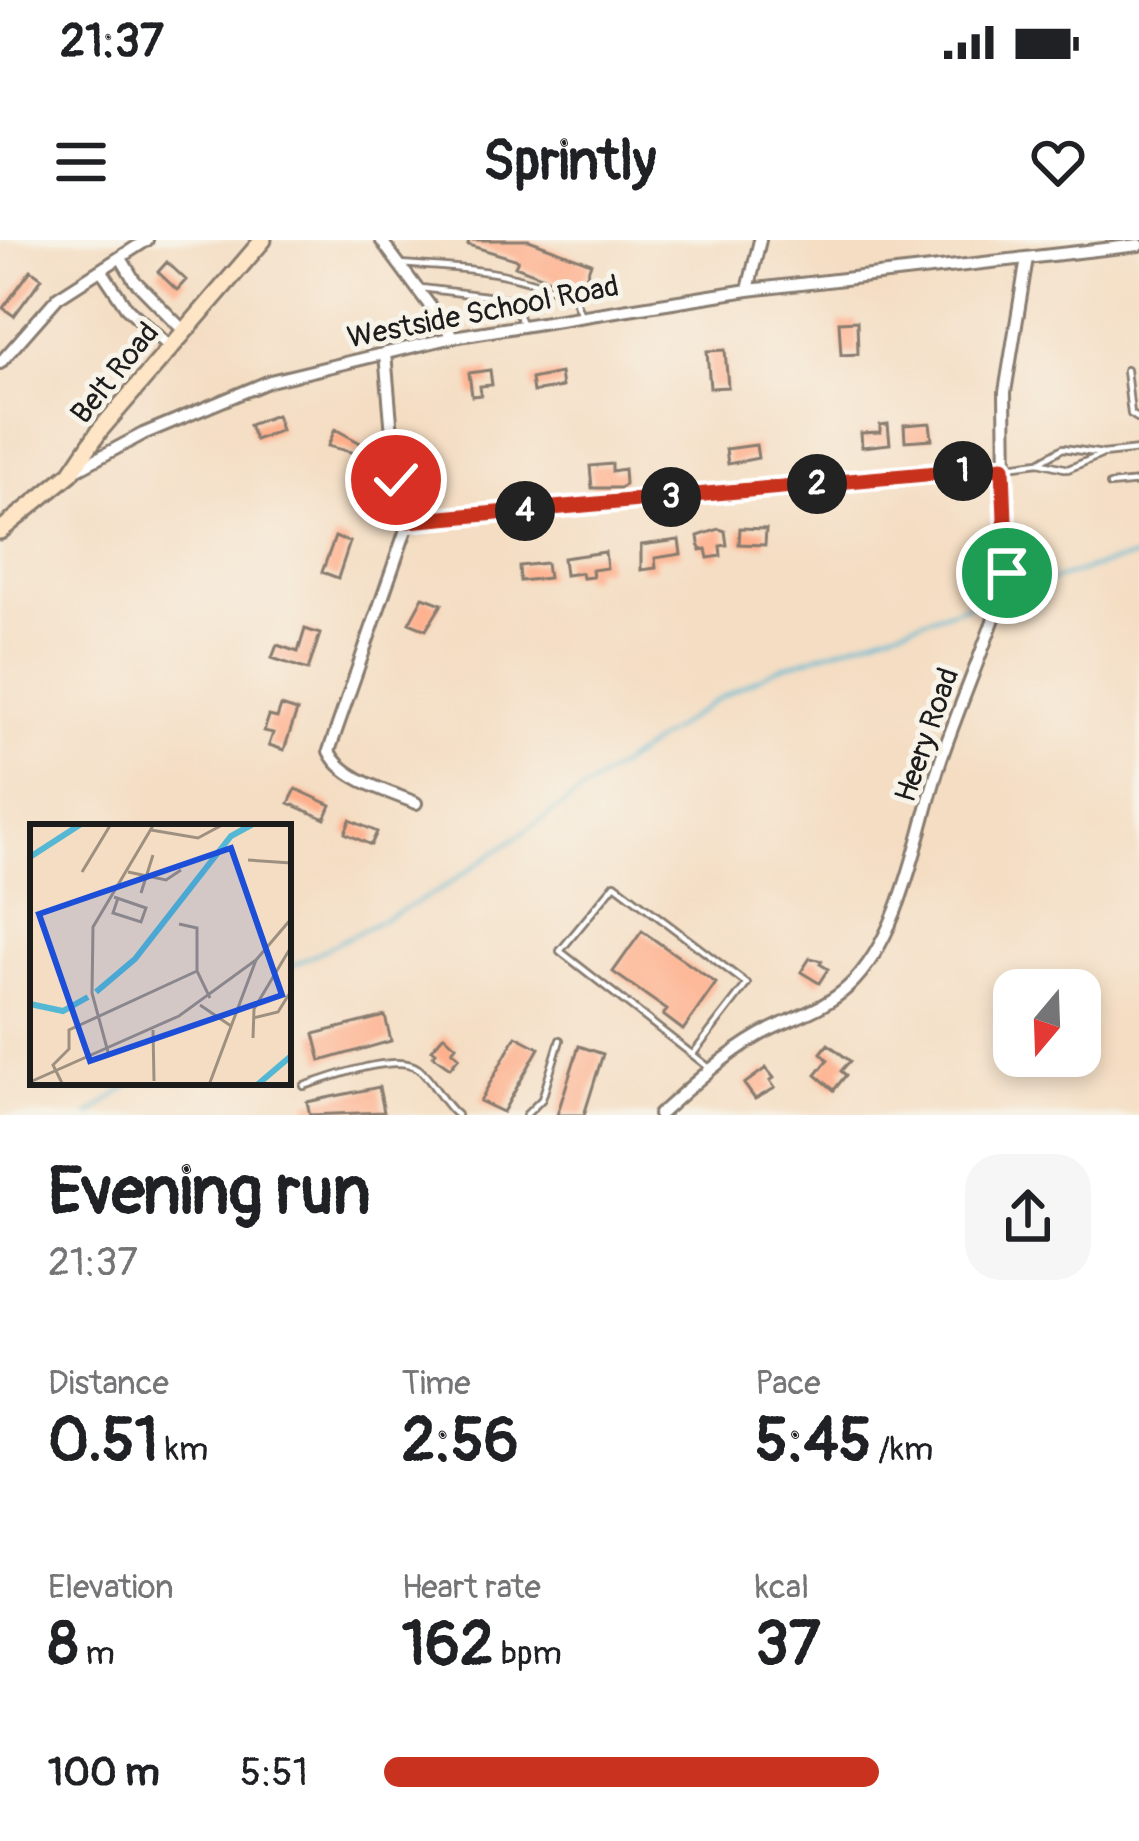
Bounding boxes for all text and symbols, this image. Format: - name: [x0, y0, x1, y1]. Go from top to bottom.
- text: 21:37: [60, 14, 164, 70]
- text: Sprintly: [483, 128, 656, 196]
- icon: menu: [48, 129, 114, 195]
- icon: heart: [1025, 129, 1091, 195]
- street label: Westside School Road: [344, 268, 622, 356]
- street label: Belt Road: [63, 315, 167, 431]
- pin: [345, 429, 447, 531]
- pin: 1: [933, 441, 993, 501]
- icon: check: [363, 447, 429, 513]
- text: 1: [957, 450, 969, 491]
- pin: 2: [787, 454, 847, 514]
- text: 2: [808, 463, 826, 504]
- pin: 3: [641, 467, 701, 527]
- text: 3: [662, 476, 680, 517]
- pin: 4: [495, 481, 555, 541]
- text: 4: [515, 490, 535, 531]
- pin: [956, 522, 1058, 624]
- icon: arrive: [974, 540, 1040, 606]
- street label: Heery Road: [887, 663, 967, 807]
- inset map: [30, 824, 291, 1085]
- north arrow: [993, 969, 1101, 1077]
- map controls: [993, 969, 1101, 1077]
- text: Evening run: [48, 1151, 371, 1234]
- button: share: [965, 1154, 1091, 1280]
- text: 21:37: [48, 1238, 138, 1287]
- text: Distance: [48, 1363, 169, 1404]
- text: Time: [402, 1363, 471, 1404]
- text: Pace: [755, 1363, 821, 1404]
- text: 0.51: [48, 1404, 158, 1479]
- text: 2:56: [402, 1404, 519, 1479]
- text: 5:45: [755, 1404, 871, 1479]
- text: km: [158, 1429, 208, 1470]
- text: /km: [871, 1429, 933, 1470]
- text: Elevation: [48, 1567, 174, 1608]
- text: Heart rate: [402, 1567, 541, 1608]
- text: kcal: [755, 1567, 809, 1608]
- text: 8: [48, 1608, 78, 1683]
- text: 162: [402, 1608, 494, 1683]
- text: 37: [755, 1608, 821, 1683]
- text: m: [78, 1633, 115, 1674]
- text: bpm: [494, 1633, 562, 1674]
- text: 100 m: [48, 1748, 160, 1797]
- text: 5:51: [240, 1748, 308, 1797]

